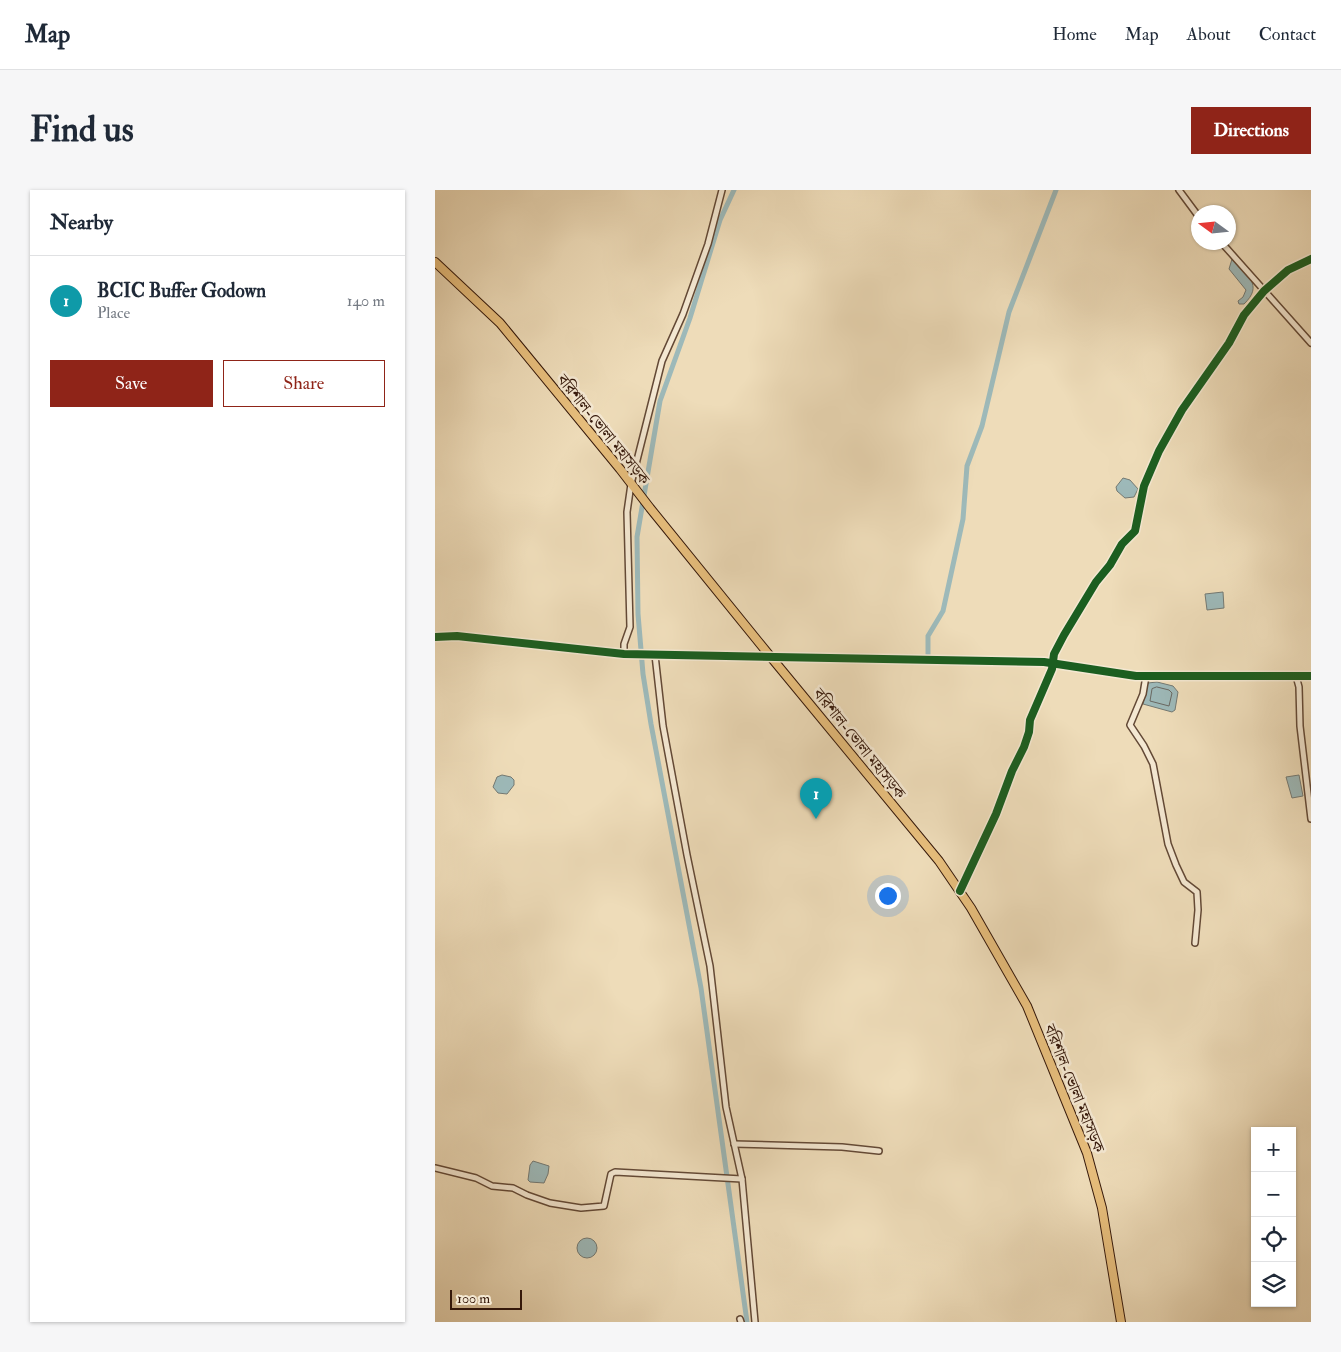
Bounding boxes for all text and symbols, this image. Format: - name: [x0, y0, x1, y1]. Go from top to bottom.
- text: Map: [25, 19, 70, 50]
- text: Home: [1052, 23, 1097, 46]
- text: Map: [1125, 23, 1159, 46]
- text: About: [1187, 23, 1231, 46]
- text: Contact: [1259, 23, 1316, 46]
- button: Directions: [1191, 107, 1311, 154]
- text: Find us: [30, 108, 134, 152]
- north arrow: [1191, 205, 1236, 250]
- text: Nearby: [50, 209, 113, 236]
- text: BCIC Buffer Godown: [97, 279, 266, 303]
- text: 1: [63, 291, 69, 311]
- text: 140 m: [347, 291, 385, 311]
- text: Place: [97, 303, 130, 323]
- button: Save: [50, 360, 213, 407]
- button: Share: [223, 360, 385, 407]
- street label: বরিশাল-ভোলা মহাসড়ক: [552, 370, 654, 489]
- street label: বরিশাল-ভোলা মহাসড়ক: [808, 684, 910, 803]
- pin: 1: [800, 778, 832, 819]
- your location: [875, 883, 901, 909]
- street label: বরিশাল-ভোলা মহাসড়ক: [1039, 1021, 1109, 1156]
- map controls: [1251, 1127, 1296, 1307]
- button: +: [1251, 1127, 1296, 1172]
- button: −: [1251, 1172, 1296, 1217]
- button: locate: [1251, 1217, 1296, 1262]
- button: layers: [1251, 1262, 1296, 1307]
- scale bar: [450, 1287, 523, 1310]
- text: 100 m: [457, 1290, 490, 1307]

